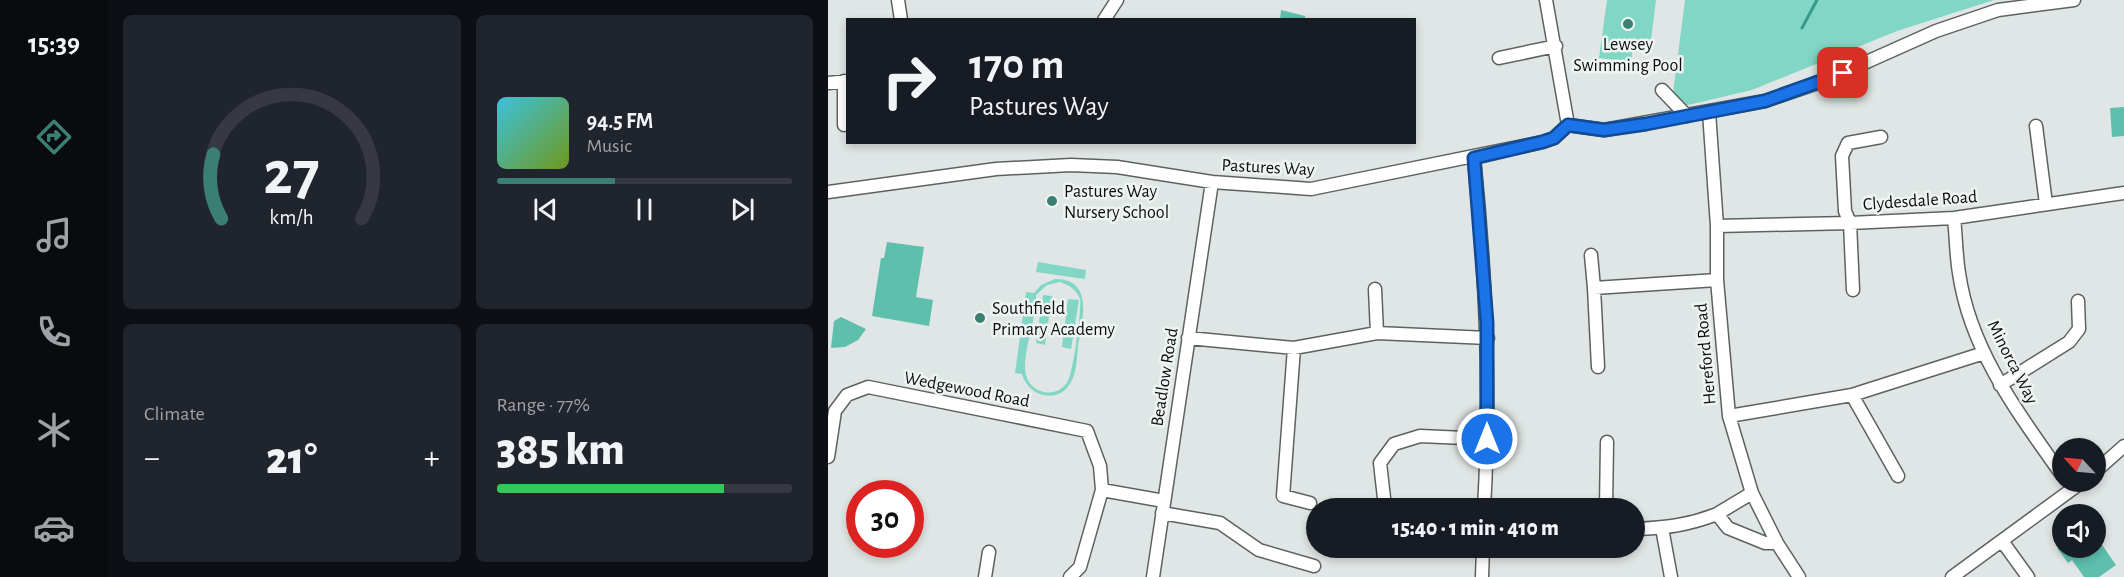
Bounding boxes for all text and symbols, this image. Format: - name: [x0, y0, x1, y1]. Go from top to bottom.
- marker: Lewsey Swimming Pool: [1621, 17, 1635, 31]
- text: 15:39: [28, 30, 80, 57]
- place label: Lewsey Swimming Pool: [1573, 36, 1683, 75]
- icon: right: [870, 42, 948, 120]
- text: 170 m: [969, 44, 1064, 86]
- pin: [1817, 47, 1868, 98]
- icon: arrive: [1826, 56, 1859, 89]
- text: Pastures Way: [969, 93, 1109, 120]
- text: 94.5 FM: [587, 110, 653, 132]
- icon: directions: [33, 116, 75, 158]
- text: Music: [587, 136, 632, 156]
- text: 27: [264, 143, 320, 205]
- street label: Pastures Way: [1221, 157, 1315, 179]
- place label: Pastures Way Nursery School: [1064, 183, 1169, 222]
- street label: Clydesdale Road: [1862, 188, 1978, 214]
- icon: previous: [529, 193, 562, 226]
- icon: pause: [628, 193, 661, 226]
- icon: next: [726, 193, 759, 226]
- marker: Pastures Way Nursery School: [1045, 194, 1059, 208]
- text: km/h: [270, 207, 314, 228]
- icon: music: [33, 214, 75, 256]
- place label: Southfield Primary Academy: [992, 300, 1115, 339]
- street label: Hereford Road: [1693, 302, 1719, 406]
- icon: phone: [33, 311, 75, 353]
- marker: Southfield Primary Academy: [973, 311, 987, 325]
- street label: Minorca Way: [1983, 318, 2041, 407]
- street label: Beadlow Road: [1148, 327, 1182, 428]
- street label: Wedgewood Road: [902, 369, 1031, 411]
- text: Range · 77%: [497, 395, 590, 415]
- text: Climate: [144, 404, 205, 424]
- position arrow: [1455, 407, 1519, 471]
- icon: climate: [33, 409, 75, 451]
- text: 385 km: [497, 428, 625, 473]
- text: 21°: [266, 437, 317, 482]
- north arrow: [2052, 438, 2106, 492]
- map controls: [2052, 438, 2106, 558]
- text: −: [144, 442, 160, 475]
- text: +: [424, 442, 439, 475]
- speed limit sign: 30: [846, 480, 924, 558]
- button: sound: [2052, 504, 2106, 558]
- icon: car: [33, 507, 75, 549]
- text: 15:40 · 1 min · 410 m: [1392, 517, 1559, 539]

